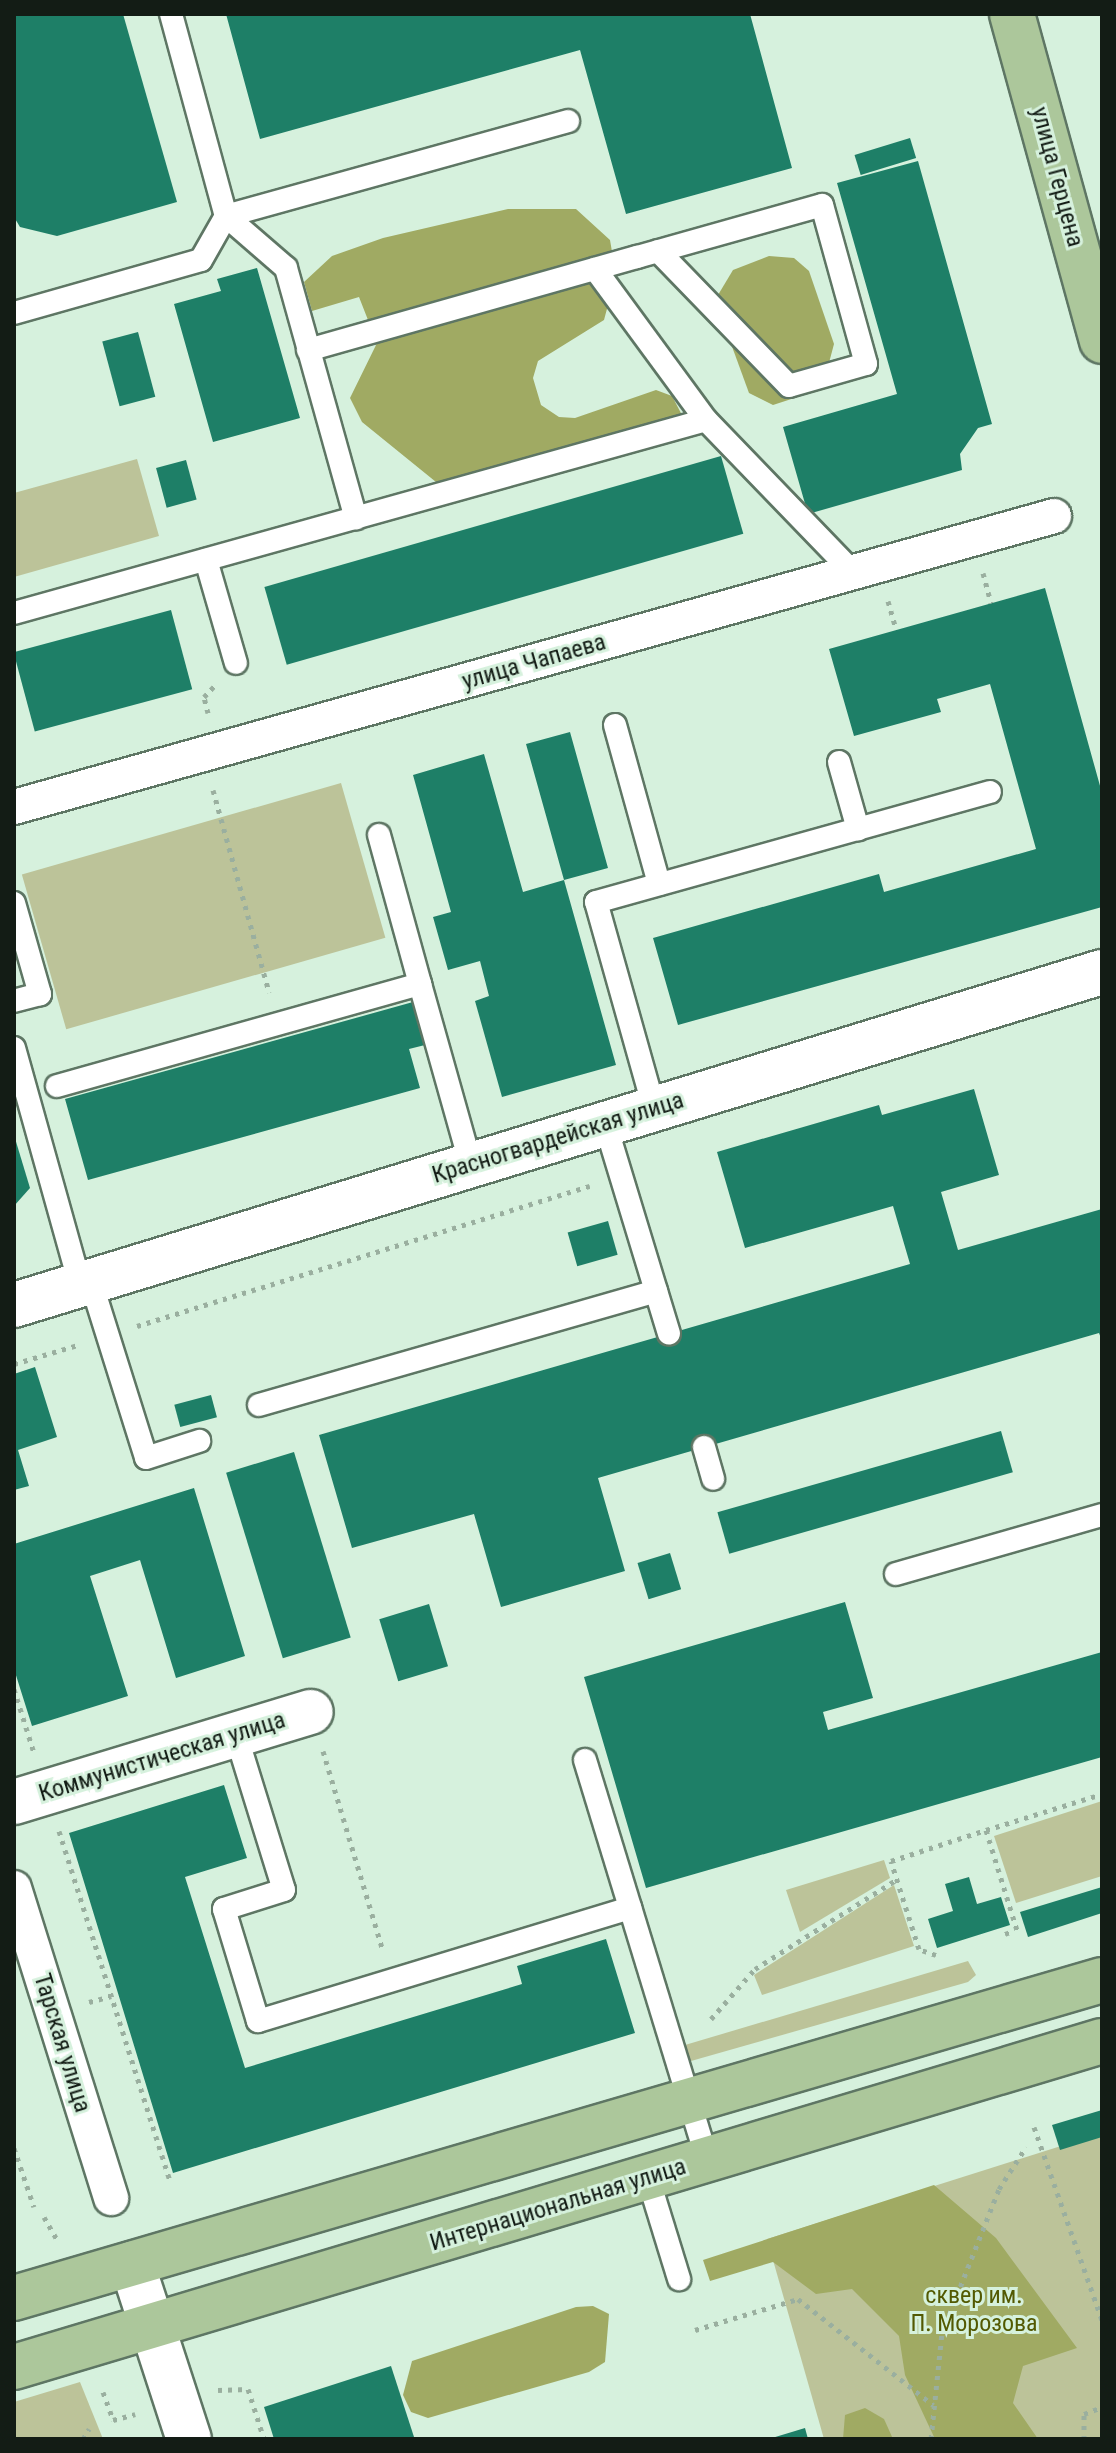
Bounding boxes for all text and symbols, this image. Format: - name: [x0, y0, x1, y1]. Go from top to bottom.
- street label: улица Герцена: [1024, 104, 1090, 250]
- street label: улица Чапаева: [459, 628, 609, 696]
- street label: Красногвардейская улица: [429, 1086, 687, 1190]
- street label: Коммунистическая улица: [35, 1706, 289, 1808]
- street label: Тарская улица: [27, 1970, 97, 2116]
- street label: Интернациональная улица: [426, 2152, 690, 2258]
- park label: сквер им. П. Морозова: [910, 2282, 1038, 2338]

